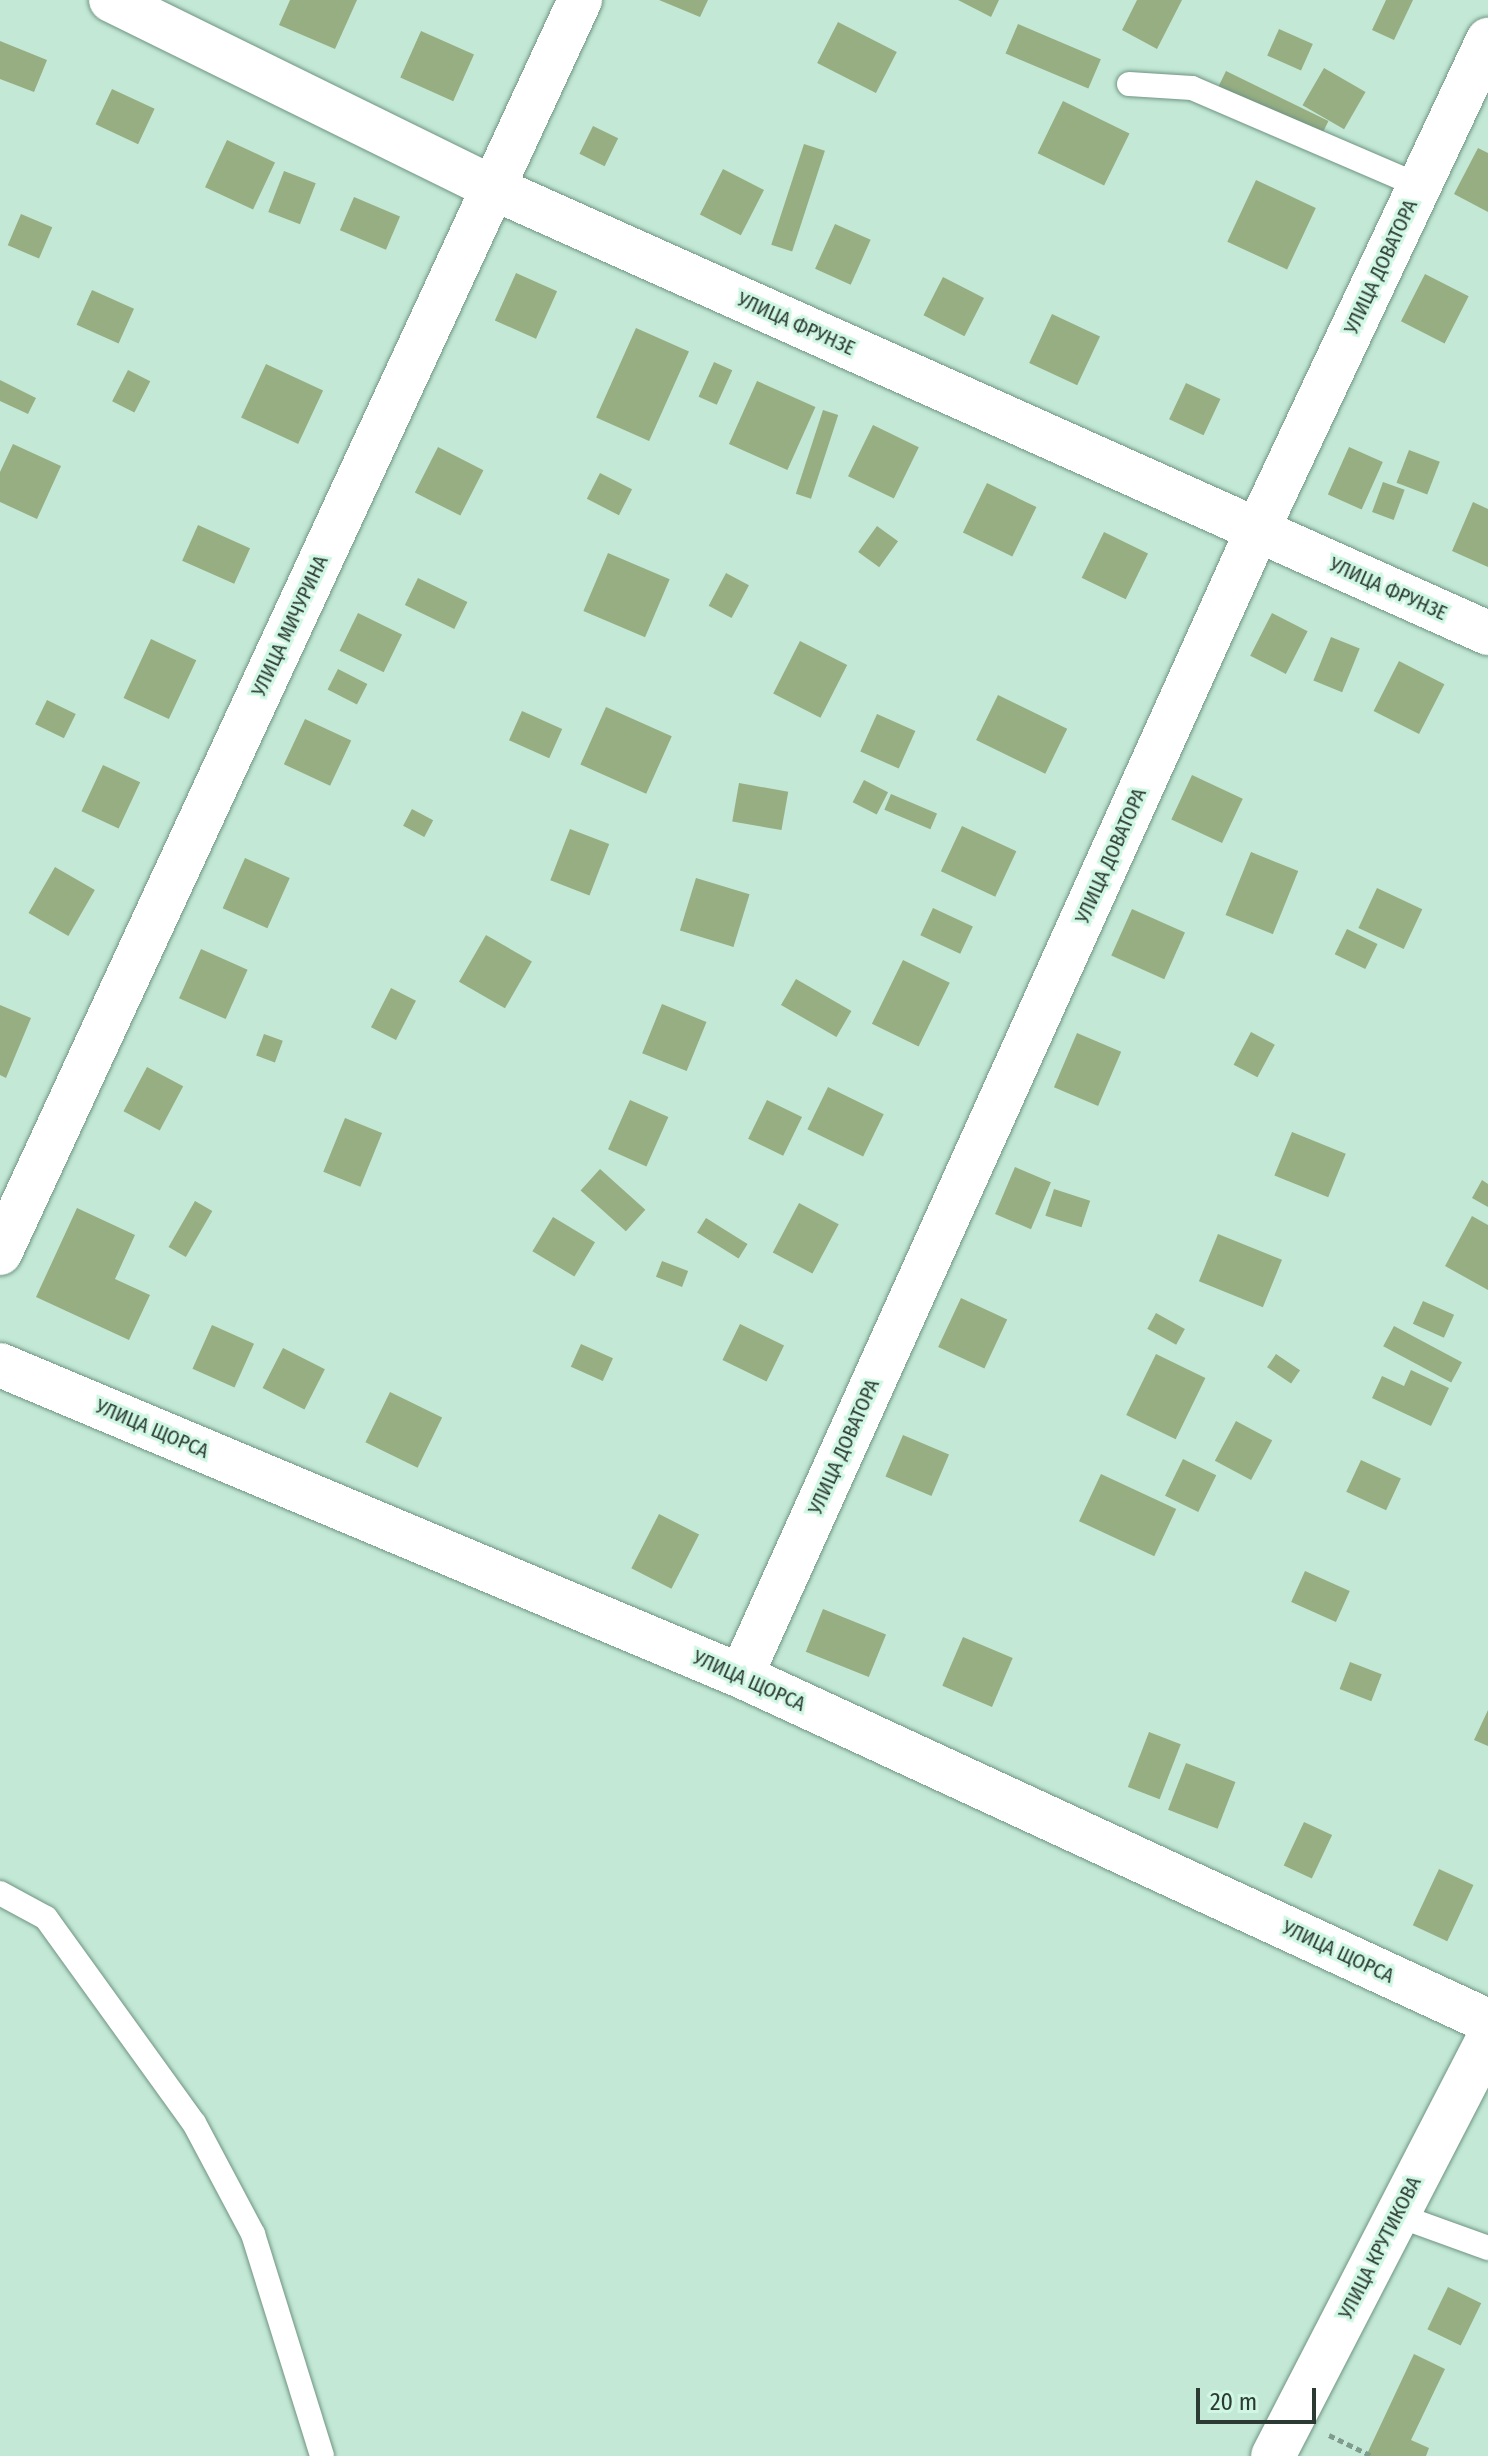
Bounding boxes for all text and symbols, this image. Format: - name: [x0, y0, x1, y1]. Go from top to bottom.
- street label: УЛИЦА ДОВАТОРА: [1339, 196, 1423, 338]
- street label: УЛИЦА ФРУНЗЕ: [734, 287, 858, 361]
- street label: УЛИЦА МИЧУРИНА: [247, 552, 333, 700]
- street label: УЛИЦА ФРУНЗЕ: [1326, 552, 1450, 626]
- street label: УЛИЦА ДОВАТОРА: [1070, 785, 1152, 927]
- street label: УЛИЦА ДОВАТОРА: [803, 1376, 885, 1518]
- street label: УЛИЦА ЩОРСА: [92, 1394, 212, 1464]
- street label: УЛИЦА ЩОРСА: [689, 1646, 809, 1716]
- street label: УЛИЦА ЩОРСА: [1278, 1916, 1398, 1988]
- street label: УЛИЦА КРУТИКОВА: [1334, 2173, 1426, 2323]
- scale bar: [1200, 2372, 1320, 2422]
- text: 20 m: [1210, 2388, 1257, 2416]

